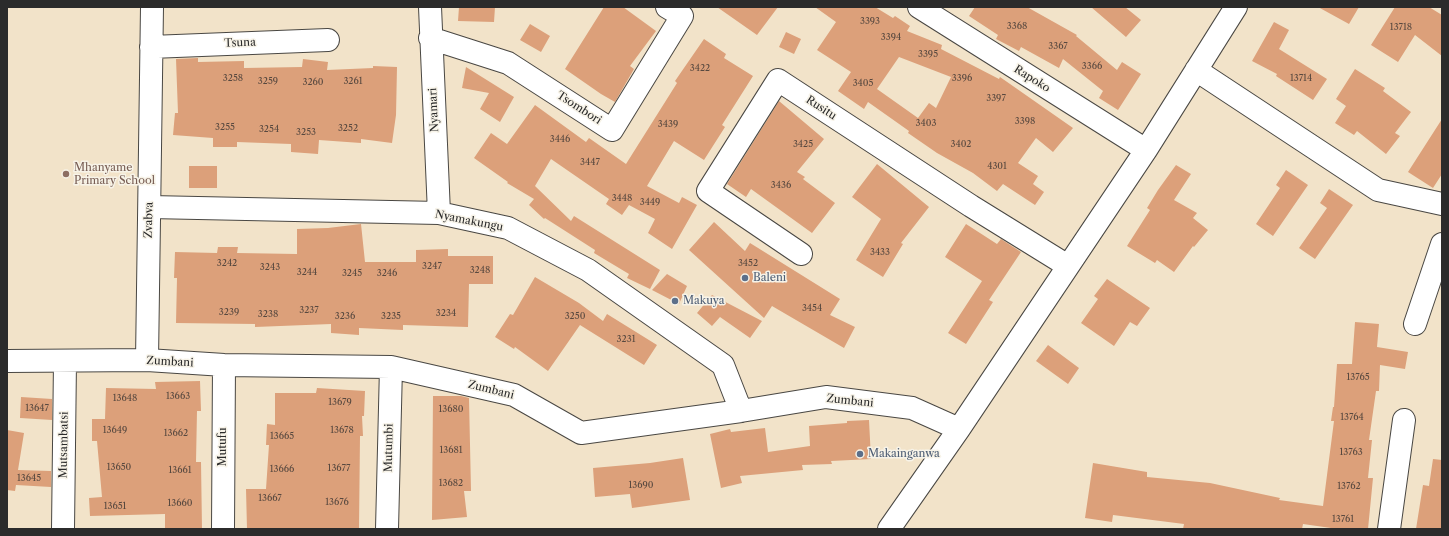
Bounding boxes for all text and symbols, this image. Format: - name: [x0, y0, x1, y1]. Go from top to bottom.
- house number: 3393: [860, 16, 880, 26]
- house number: 3368: [1007, 21, 1027, 31]
- house number: 13718: [1390, 22, 1412, 32]
- house number: 3394: [881, 32, 901, 42]
- street label: Tsuna: [224, 36, 256, 50]
- house number: 3367: [1048, 41, 1068, 51]
- house number: 3395: [918, 49, 938, 59]
- house number: 3366: [1082, 61, 1102, 71]
- house number: 3422: [690, 63, 710, 73]
- street label: Rapoko: [1012, 63, 1052, 95]
- house number: 3258: [223, 73, 243, 83]
- house number: 3396: [952, 73, 972, 83]
- house number: 13714: [1290, 73, 1312, 83]
- house number: 3259: [258, 76, 278, 86]
- house number: 3261: [343, 76, 363, 86]
- house number: 3260: [302, 77, 324, 87]
- house number: 3405: [853, 78, 873, 88]
- street label: Nyamari: [426, 87, 442, 133]
- street label: Tsombori: [554, 89, 604, 127]
- street label: Rusitu: [803, 93, 839, 123]
- house number: 3397: [986, 93, 1006, 103]
- house number: 3398: [1015, 116, 1035, 126]
- house number: 3403: [916, 118, 936, 128]
- house number: 3439: [658, 119, 678, 129]
- house number: 3255: [215, 122, 235, 132]
- house number: 3252: [338, 123, 358, 133]
- house number: 3254: [259, 124, 279, 134]
- house number: 3253: [296, 127, 316, 137]
- house number: 3446: [550, 134, 570, 144]
- house number: 3425: [793, 139, 813, 149]
- house number: 3402: [950, 139, 972, 149]
- house number: 3447: [580, 157, 600, 167]
- place label: Mhanyame Primary School: [74, 161, 155, 187]
- house number: 4301: [987, 161, 1007, 171]
- marker: Mhanyame Primary School: [61, 169, 71, 179]
- house number: 3436: [771, 180, 791, 190]
- house number: 3448: [612, 193, 632, 203]
- house number: 3449: [640, 197, 660, 207]
- street label: Zvabva: [142, 202, 156, 238]
- street label: Nyamakungu: [434, 208, 504, 234]
- house number: 3433: [870, 247, 890, 257]
- house number: 3242: [217, 258, 237, 268]
- house number: 3452: [738, 258, 758, 268]
- house number: 3247: [422, 261, 442, 271]
- house number: 3243: [260, 262, 280, 272]
- house number: 3248: [470, 265, 490, 275]
- house number: 3244: [297, 267, 317, 277]
- house number: 3245: [342, 268, 362, 278]
- house number: 3246: [377, 268, 397, 278]
- place label: Baleni: [753, 271, 786, 285]
- marker: Baleni: [740, 273, 750, 283]
- place label: Makuya: [683, 294, 724, 308]
- marker: Makuya: [670, 296, 680, 306]
- house number: 3454: [802, 303, 822, 313]
- house number: 3237: [299, 305, 319, 315]
- house number: 3239: [219, 307, 239, 317]
- house number: 3234: [436, 308, 456, 318]
- house number: 3238: [258, 309, 278, 319]
- house number: 3236: [335, 311, 355, 321]
- house number: 3235: [381, 311, 401, 321]
- house number: 3250: [565, 311, 585, 321]
- house number: 3231: [617, 334, 635, 344]
- street label: Zumbani: [146, 354, 194, 370]
- house number: 13765: [1346, 372, 1370, 382]
- street label: Zumbani: [467, 378, 515, 402]
- house number: 13663: [166, 391, 190, 401]
- street label: Zumbani: [826, 392, 874, 410]
- house number: 13648: [113, 393, 137, 403]
- house number: 13679: [328, 397, 352, 407]
- house number: 13647: [25, 403, 49, 413]
- house number: 13680: [438, 404, 464, 414]
- street label: Mutsambatsi: [57, 411, 71, 479]
- house number: 13764: [1340, 412, 1364, 422]
- street label: Mutumbi: [382, 424, 396, 472]
- house number: 13649: [103, 425, 127, 435]
- house number: 13678: [330, 425, 354, 435]
- street label: Mutufu: [216, 427, 230, 467]
- house number: 13662: [164, 428, 188, 438]
- house number: 13665: [270, 431, 294, 441]
- house number: 13681: [439, 445, 463, 455]
- place label: Makainganwa: [868, 447, 940, 461]
- house number: 13763: [1339, 447, 1363, 457]
- marker: Makainganwa: [855, 449, 865, 459]
- house number: 13650: [107, 462, 131, 472]
- house number: 13677: [328, 463, 350, 473]
- house number: 13666: [270, 464, 294, 474]
- house number: 13661: [168, 465, 192, 475]
- house number: 13645: [17, 473, 41, 483]
- house number: 13682: [439, 478, 463, 488]
- house number: 13690: [629, 480, 653, 490]
- house number: 13762: [1337, 481, 1361, 491]
- house number: 13667: [258, 493, 282, 503]
- house number: 13676: [325, 497, 349, 507]
- house number: 13660: [168, 498, 192, 508]
- house number: 13651: [104, 501, 126, 511]
- house number: 13761: [1332, 514, 1354, 524]

